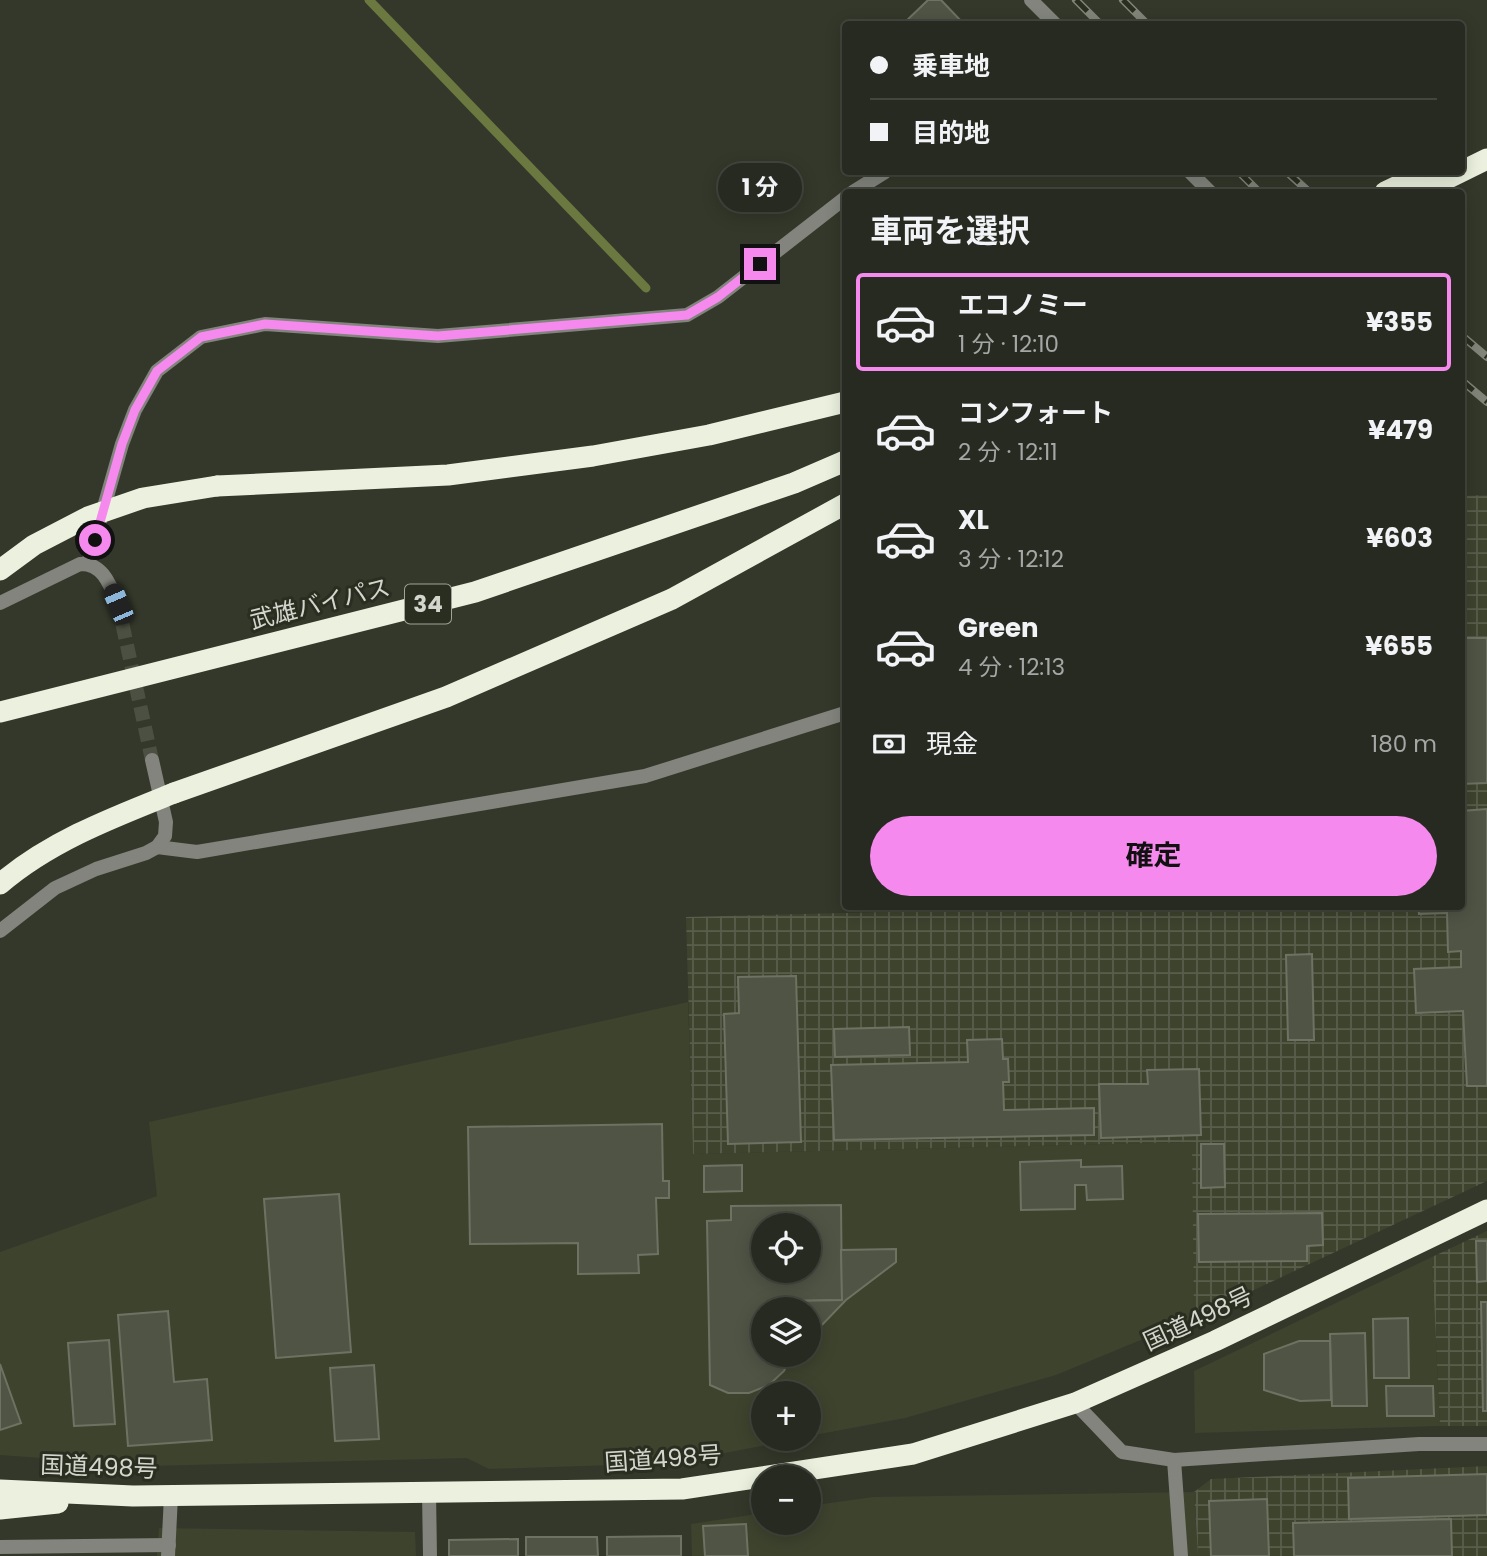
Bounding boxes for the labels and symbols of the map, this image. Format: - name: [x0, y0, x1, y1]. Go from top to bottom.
- callout: 1 分: [718, 162, 802, 212]
- route end: [744, 248, 776, 280]
- route start: [79, 524, 111, 556]
- street label: 武雄バイパス: [246, 570, 394, 637]
- car: [101, 581, 136, 627]
- road number: 34: [405, 584, 451, 624]
- street label: 国道498号: [1138, 1279, 1258, 1358]
- street label: 国道498号: [603, 1438, 723, 1479]
- street label: 国道498号: [40, 1448, 158, 1485]

